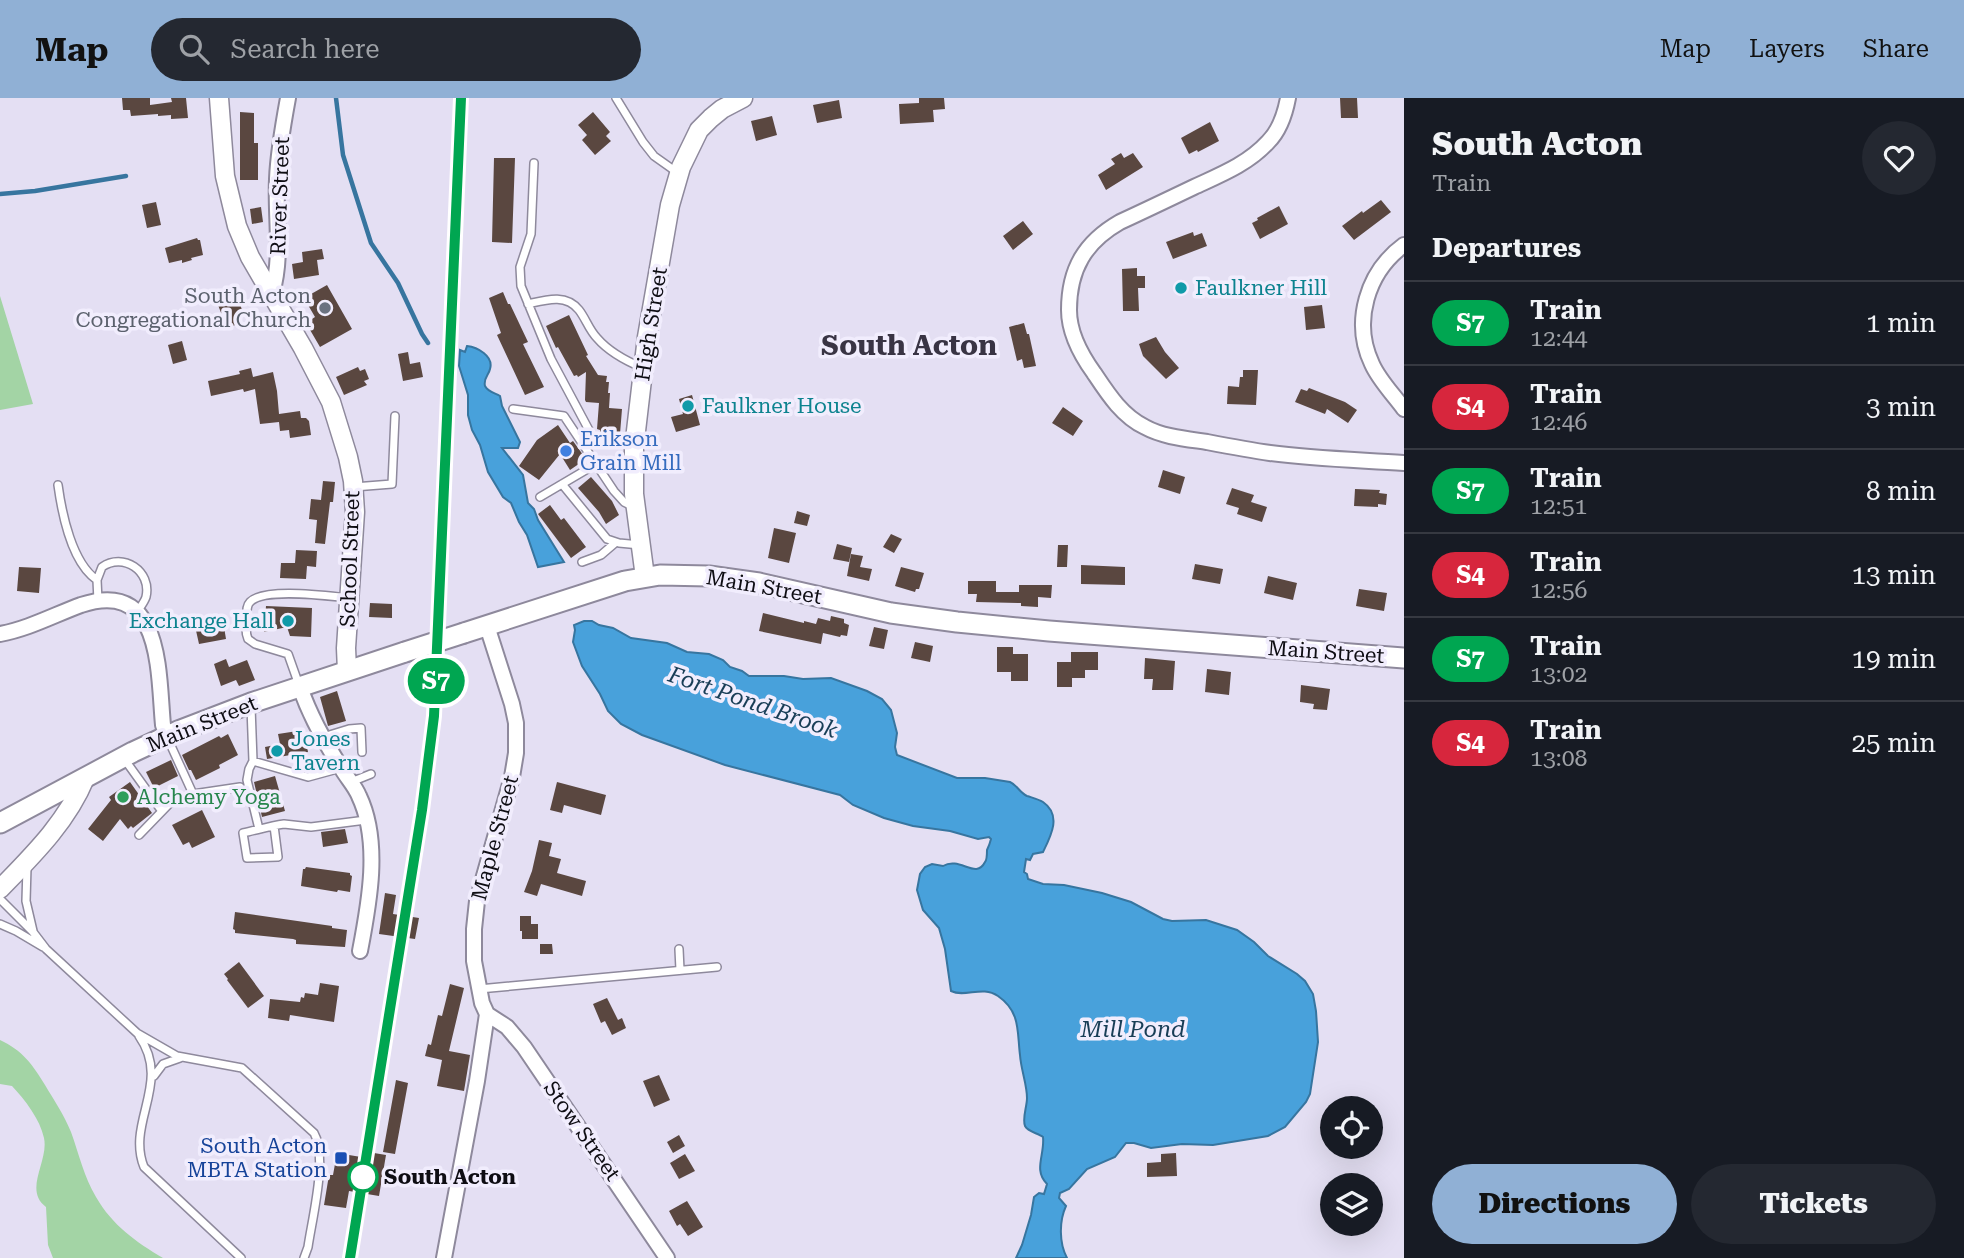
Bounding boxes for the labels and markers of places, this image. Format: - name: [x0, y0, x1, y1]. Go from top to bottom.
- place label: Faulkner Hill: [1195, 276, 1327, 300]
- marker: Faulkner Hill: [1173, 280, 1189, 296]
- place label: South Acton Congregational Church: [75, 284, 311, 332]
- marker: South Acton Congregational Church: [317, 300, 333, 316]
- place label: Faulkner House: [702, 394, 861, 418]
- marker: Faulkner House: [680, 398, 696, 414]
- place label: Erikson Grain Mill: [580, 427, 682, 475]
- marker: Erikson Grain Mill: [558, 443, 574, 459]
- place label: Exchange Hall: [129, 609, 275, 633]
- marker: Exchange Hall: [280, 613, 296, 629]
- place label: Jones Tavern: [291, 727, 360, 775]
- marker: Jones Tavern: [269, 743, 285, 759]
- place label: Alchemy Yoga: [137, 785, 281, 809]
- marker: Alchemy Yoga: [115, 789, 131, 805]
- place label: South Acton MBTA Station: [187, 1134, 327, 1182]
- marker: South Acton MBTA Station: [333, 1150, 349, 1166]
- marker: South Acton: [348, 1162, 378, 1192]
- place label: South Acton: [384, 1165, 516, 1189]

